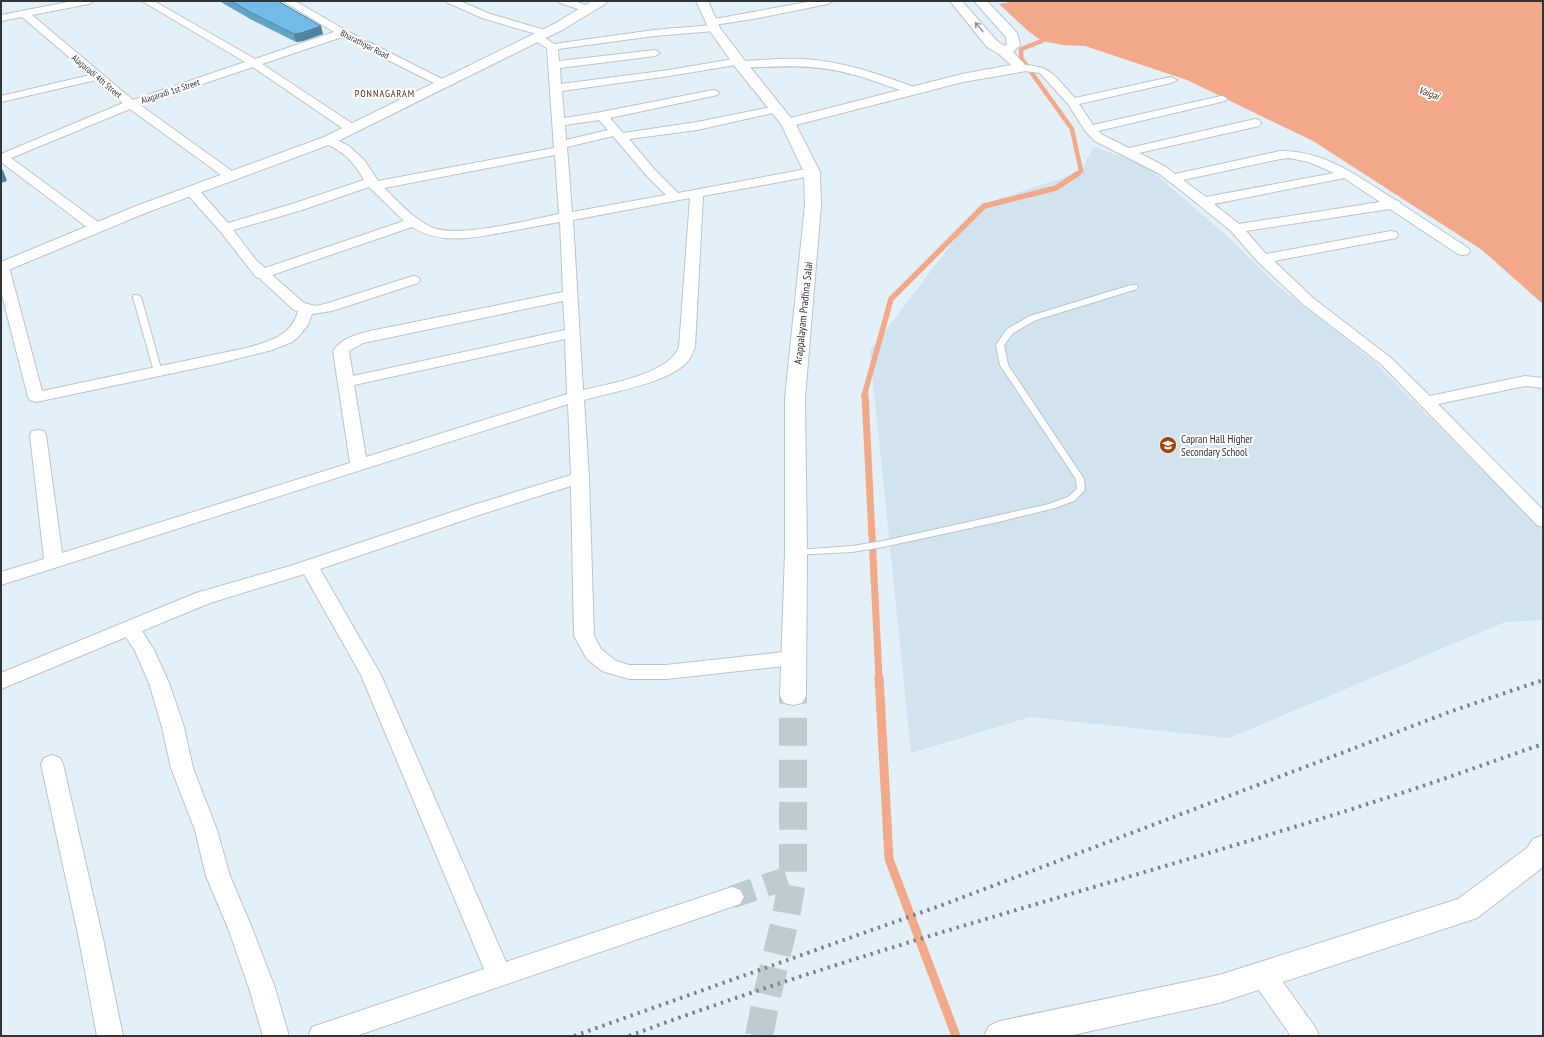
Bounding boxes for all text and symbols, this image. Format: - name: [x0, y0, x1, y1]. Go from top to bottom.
- one-way arrow: [974, 22, 983, 33]
- street label: Bharathiyar Road: [339, 27, 391, 61]
- street label: Alagaradi 4th Street: [70, 52, 125, 101]
- street label: Alagaradi 1st Street: [139, 76, 201, 106]
- water label: Vaigai: [1417, 83, 1443, 103]
- district label: PONNAGARAM: [355, 87, 415, 100]
- street label: Arappalayam Pradhna Salai: [791, 261, 815, 365]
- place label: Capran Hall Higher Secondary School: [1181, 432, 1253, 459]
- school or university icon: Capran Hall Higher Secondary School: [1158, 435, 1178, 455]

